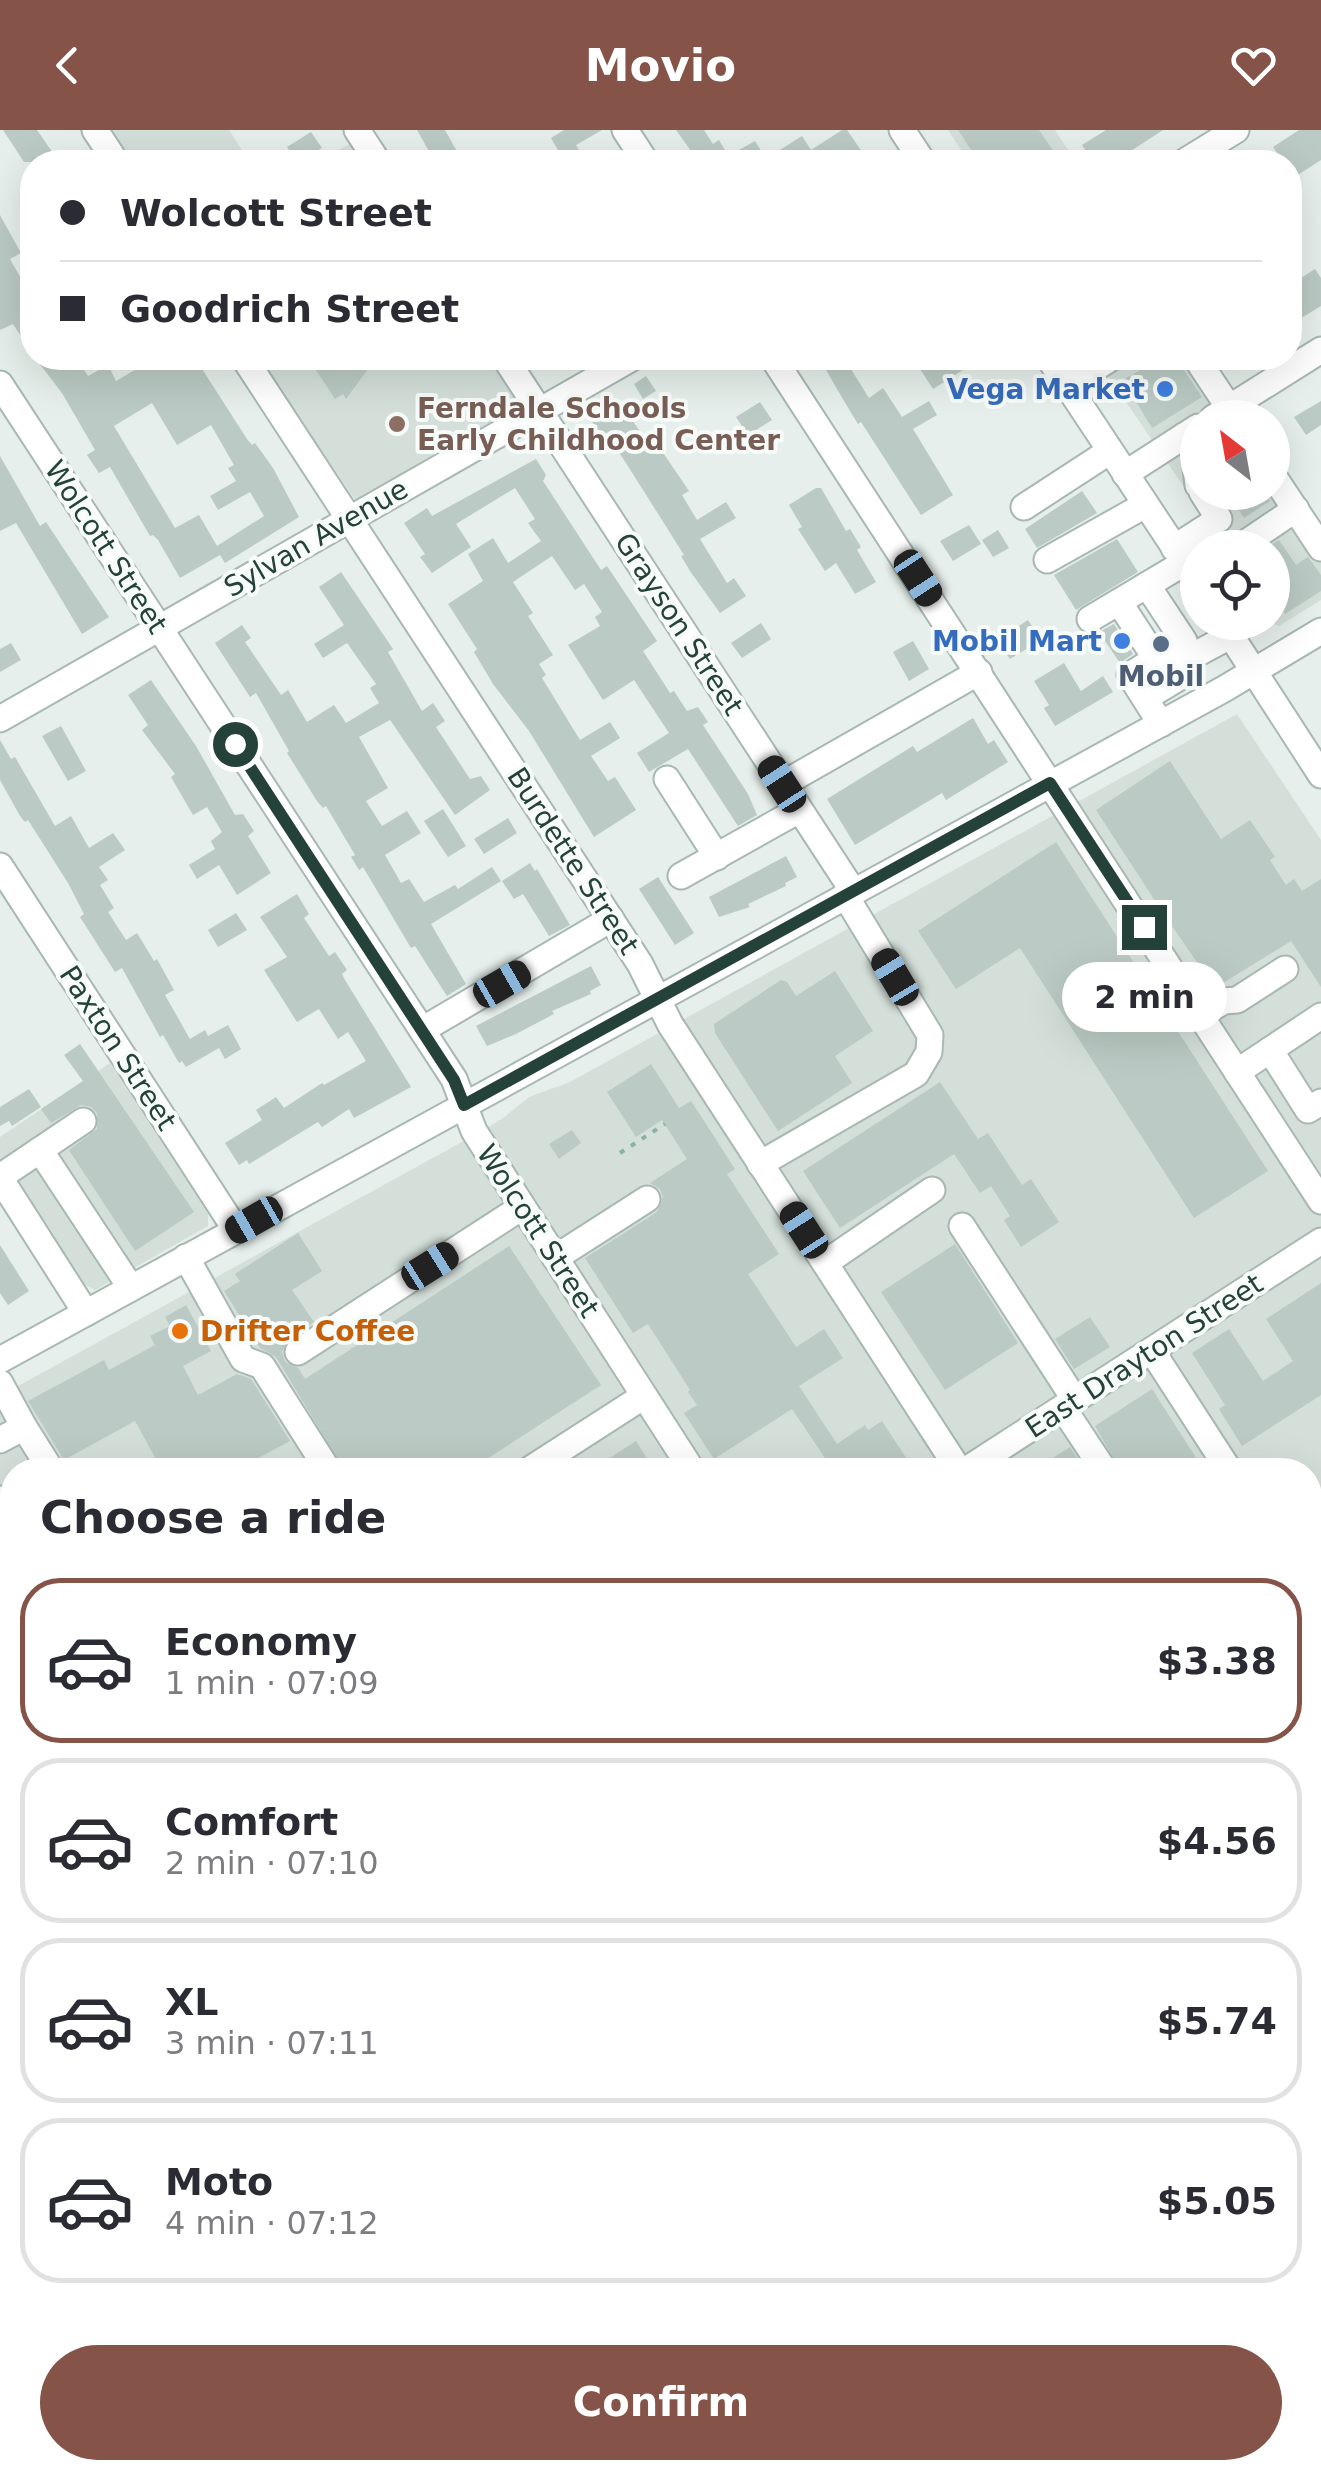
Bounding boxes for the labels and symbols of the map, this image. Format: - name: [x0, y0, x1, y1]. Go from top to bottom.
- place label: Vega Market: [946, 373, 1145, 406]
- marker: Vega Market: [1154, 378, 1176, 400]
- place label: Ferndale Schools Early Childhood Center: [417, 392, 780, 457]
- north arrow: [1180, 400, 1290, 510]
- marker: Ferndale Schools Early Childhood Center: [386, 413, 408, 435]
- street label: Wolcott Street: [38, 454, 174, 640]
- street label: Sylvan Avenue: [218, 472, 414, 604]
- street label: Grayson Street: [608, 527, 750, 721]
- car: [889, 545, 947, 611]
- place label: Mobil Mart: [932, 625, 1102, 658]
- marker: Mobil Mart: [1111, 630, 1133, 652]
- marker: Mobil: [1150, 633, 1172, 655]
- place label: Mobil: [1118, 660, 1204, 693]
- route start: [213, 722, 258, 767]
- car: [753, 751, 811, 817]
- street label: Burdette Street: [500, 761, 646, 961]
- route end: [1122, 905, 1167, 950]
- car: [867, 944, 923, 1010]
- car: [469, 956, 535, 1012]
- street label: Paxton Street: [53, 960, 183, 1136]
- callout: 2 min: [1062, 962, 1226, 1032]
- street label: Wolcott Street: [470, 1138, 606, 1324]
- car: [221, 1192, 287, 1248]
- car: [775, 1197, 833, 1263]
- car: [397, 1237, 463, 1295]
- street label: East Drayton Street: [1019, 1267, 1269, 1445]
- place label: Drifter Coffee: [200, 1315, 415, 1348]
- marker: Drifter Coffee: [169, 1320, 191, 1342]

